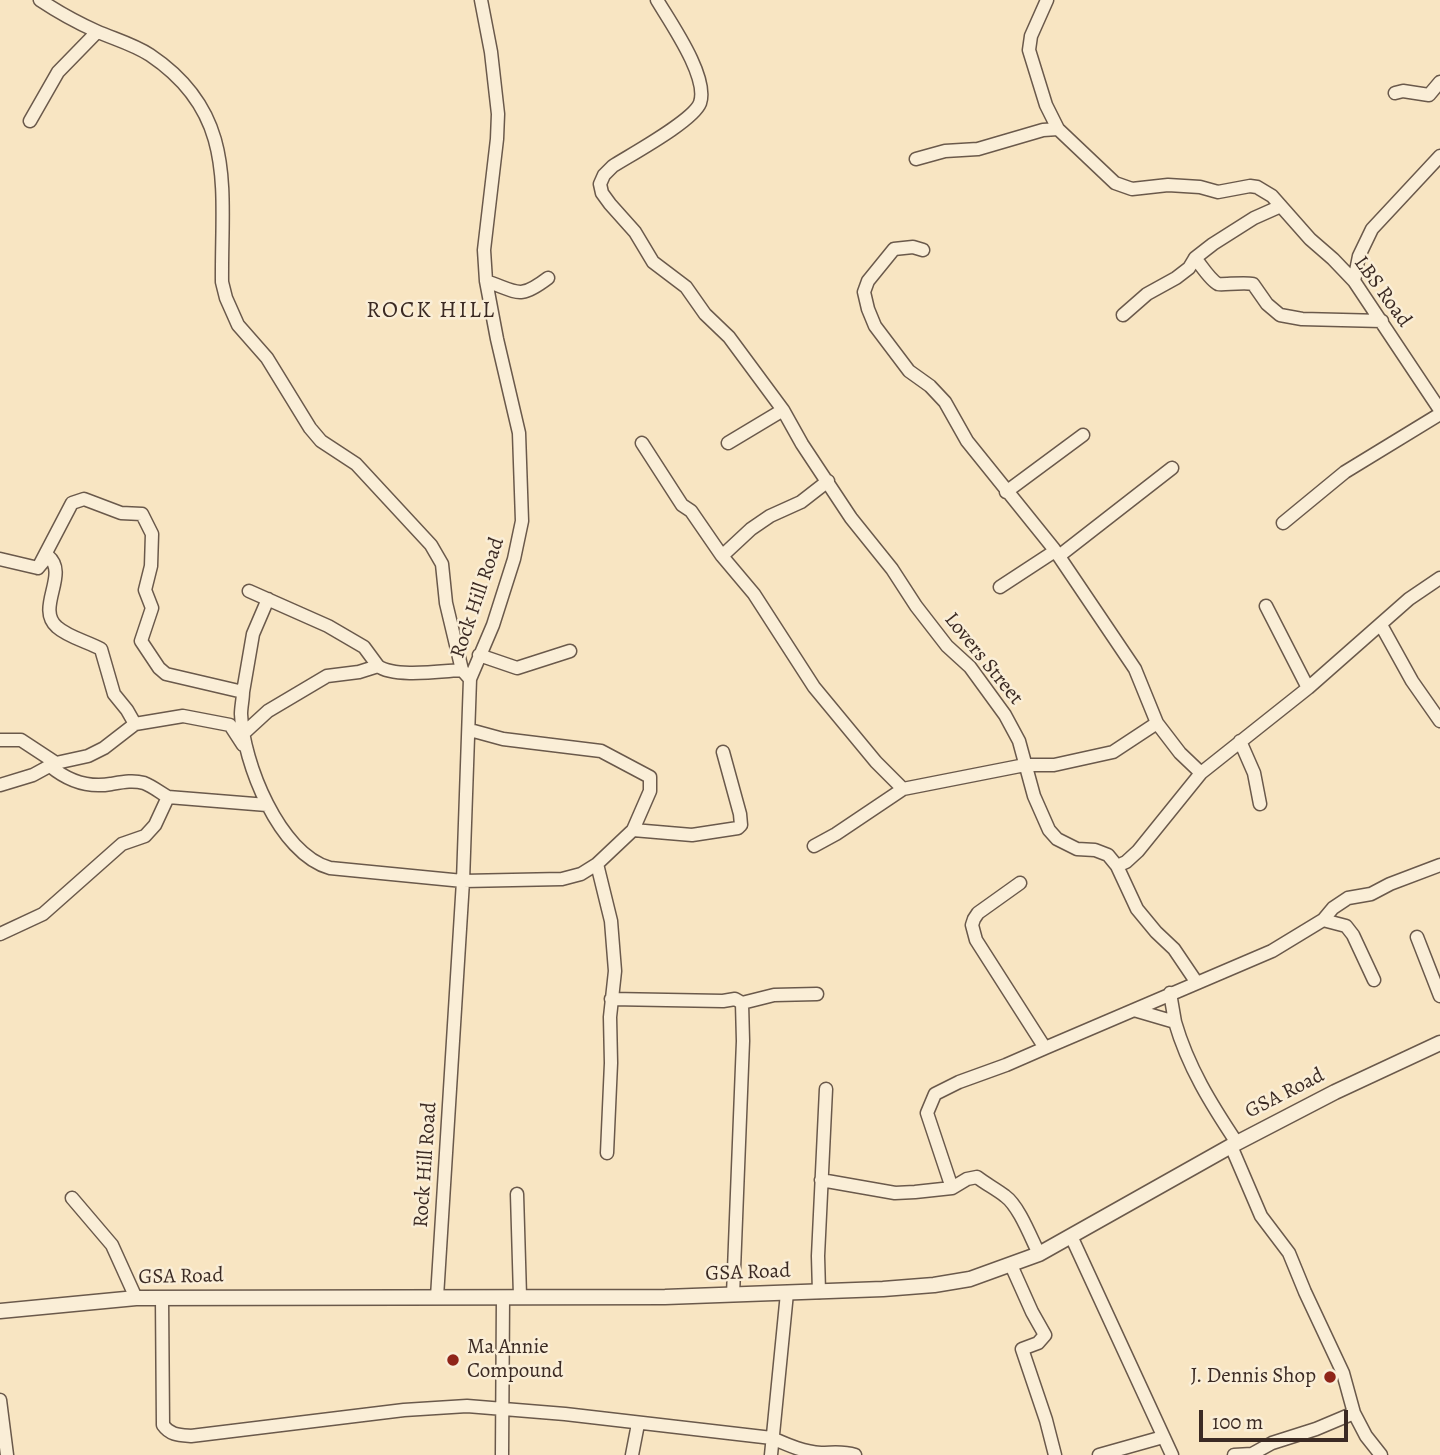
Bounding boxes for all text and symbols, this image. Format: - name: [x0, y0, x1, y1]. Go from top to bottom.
- street label: LBS Road: [1348, 252, 1416, 332]
- district label: ROCK HILL: [367, 297, 495, 325]
- street label: Rock Hill Road: [446, 534, 510, 662]
- street label: Lovers Street: [938, 608, 1028, 710]
- street label: GSA Road: [1241, 1063, 1329, 1125]
- street label: Rock Hill Road: [409, 1101, 443, 1229]
- street label: GSA Road: [705, 1259, 791, 1287]
- street label: GSA Road: [138, 1264, 224, 1290]
- place label: Ma Annie Compound: [467, 1335, 563, 1385]
- marker: Ma Annie Compound: [445, 1352, 461, 1368]
- place label: J. Dennis Shop: [1190, 1364, 1316, 1390]
- marker: J. Dennis Shop: [1322, 1369, 1338, 1385]
- scale bar: [1202, 1396, 1351, 1440]
- text: 100 m: [1212, 1408, 1263, 1436]

